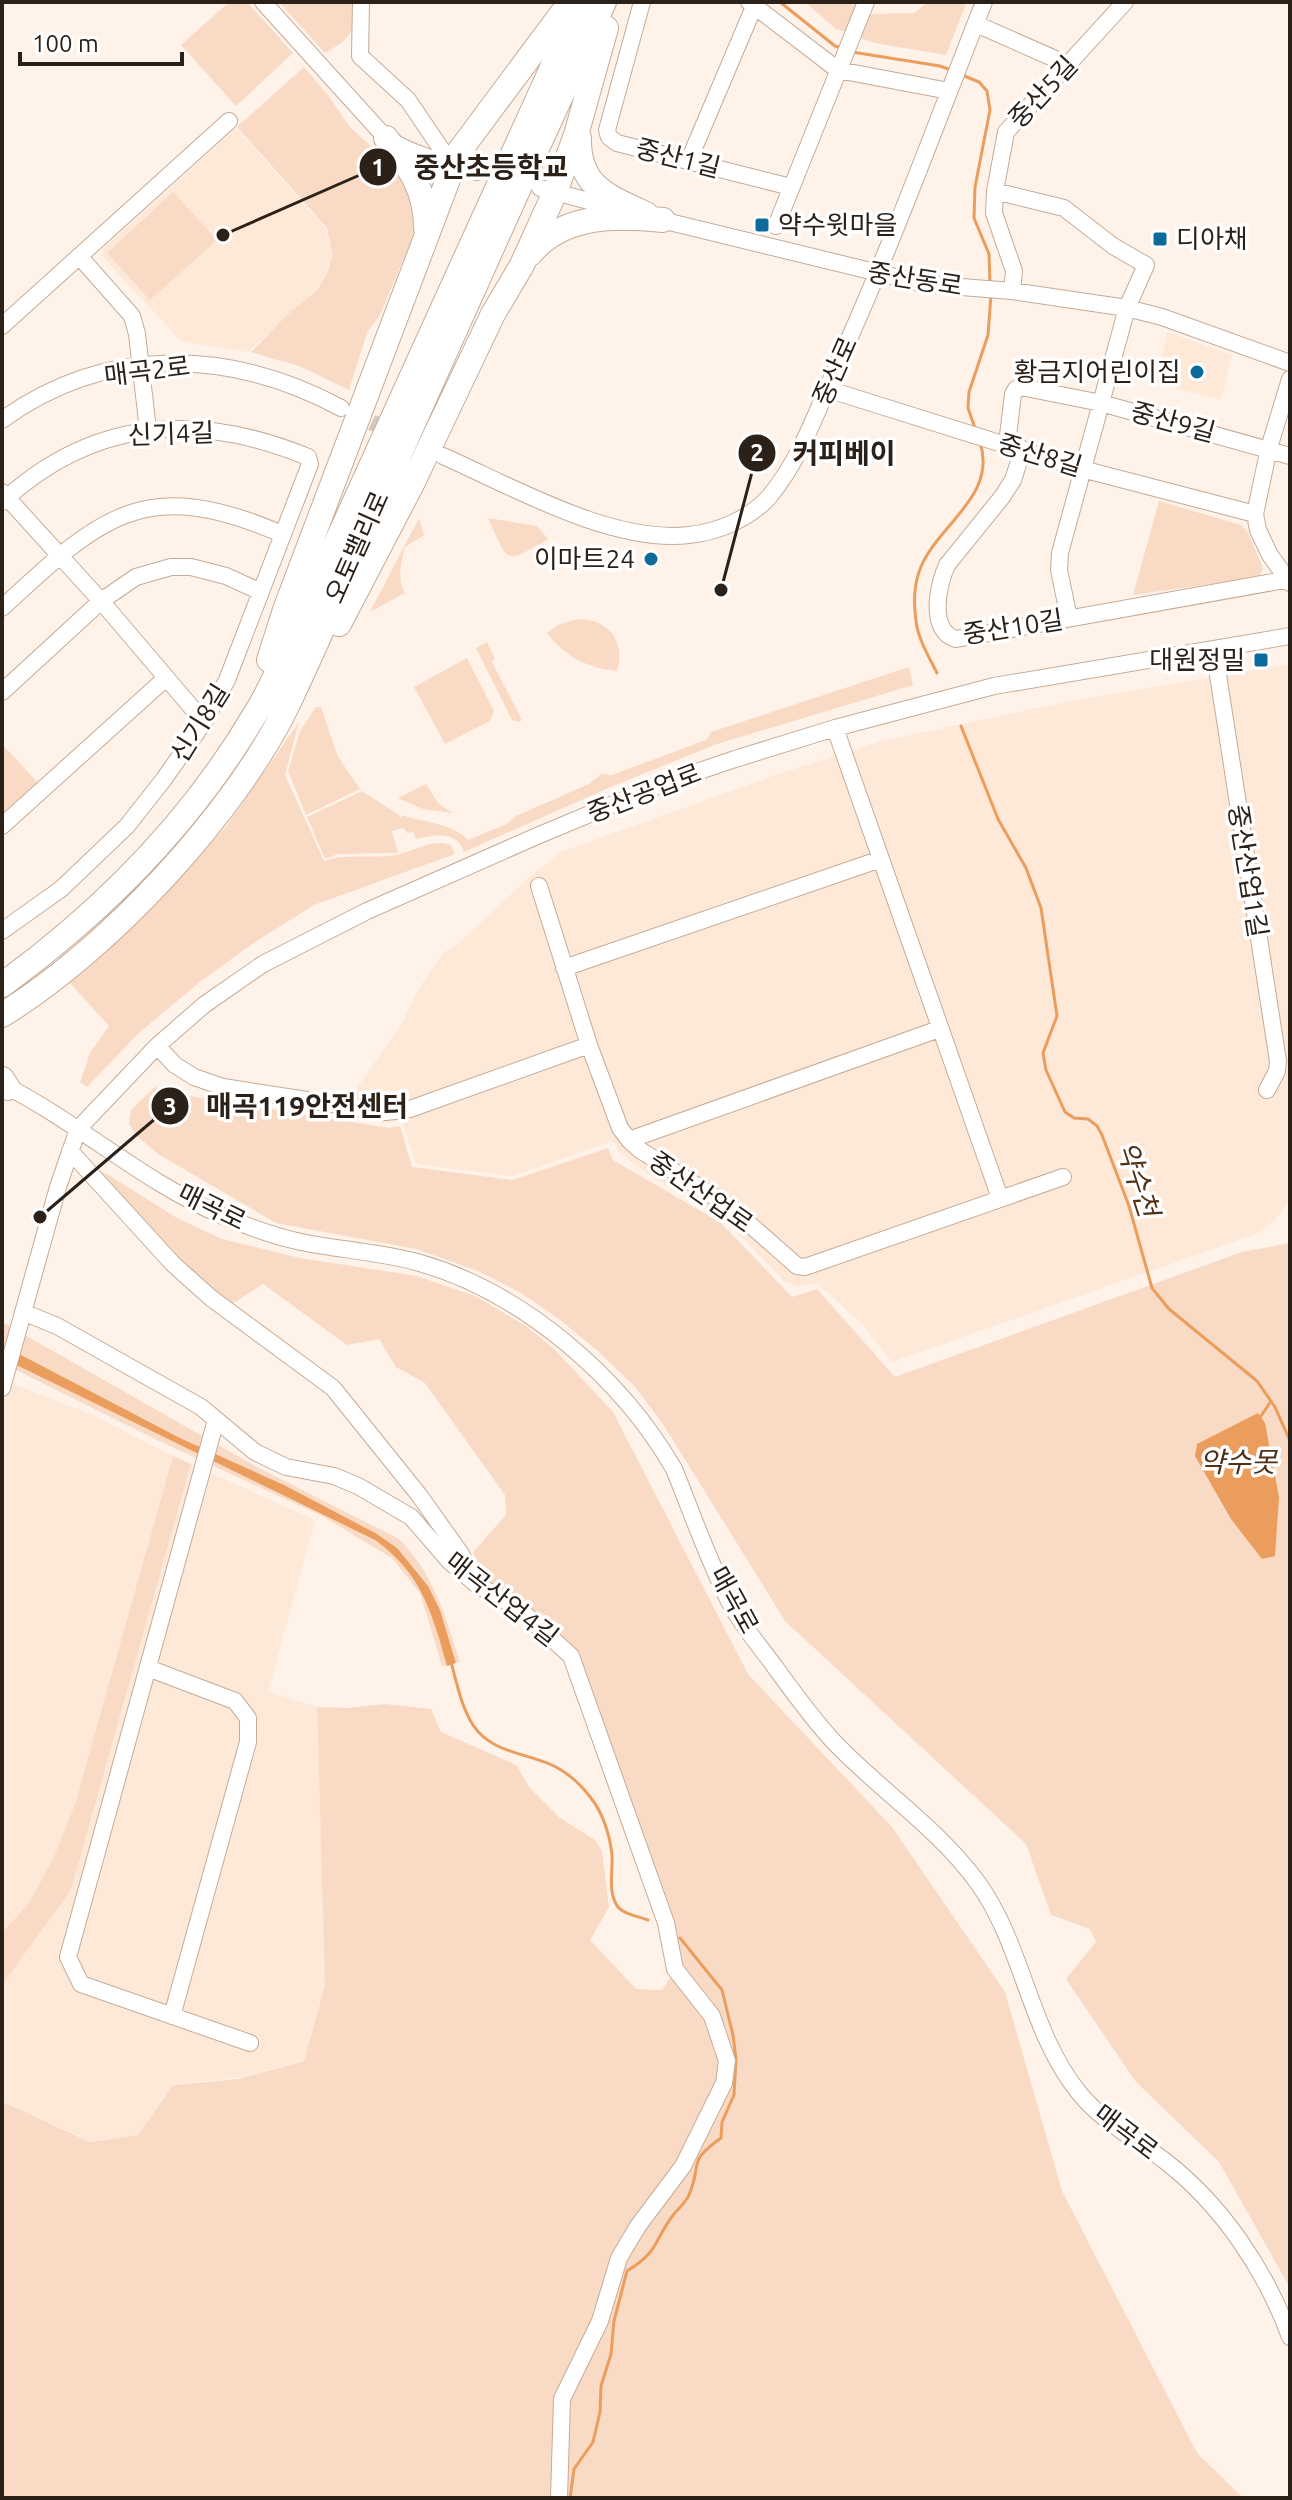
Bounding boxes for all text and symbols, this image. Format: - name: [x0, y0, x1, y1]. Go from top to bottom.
- scale bar: [20, 16, 182, 66]
- text: 100 m: [32, 30, 99, 57]
- street label: 중산5길: [1003, 50, 1083, 133]
- street label: 중산1길: [633, 133, 724, 182]
- callout: 중산초등학교: [358, 141, 584, 193]
- text: 중산초등학교: [414, 151, 568, 182]
- text: 1: [371, 154, 385, 181]
- place label: 약수윗마을: [778, 210, 898, 239]
- marker: 약수윗마을: [753, 216, 771, 234]
- place label: 디아채: [1176, 224, 1248, 253]
- marker: 디아채: [1151, 230, 1169, 248]
- street label: 중산동로: [866, 257, 965, 300]
- street label: 중산로: [807, 332, 862, 409]
- street label: 매곡2로: [102, 351, 192, 390]
- place label: 황금지어린이집: [1014, 357, 1181, 386]
- marker: 황금지어린이집: [1188, 363, 1206, 381]
- street label: 중산9길: [1128, 396, 1219, 447]
- street label: 신기4길: [127, 418, 215, 449]
- callout: 커피베이: [737, 427, 912, 479]
- street label: 중산8길: [995, 428, 1086, 481]
- text: 커피베이: [792, 437, 896, 468]
- text: 2: [750, 439, 764, 466]
- street label: 오토밸리로: [319, 486, 394, 607]
- place label: 이마트24: [534, 544, 635, 573]
- marker: 이마트24: [642, 550, 660, 568]
- street label: 중산10길: [961, 604, 1065, 649]
- place label: 대원정밀: [1149, 645, 1245, 674]
- marker: 대원정밀: [1252, 651, 1270, 669]
- street label: 신기8길: [164, 678, 235, 767]
- street label: 중산공업로: [583, 758, 705, 828]
- street label: 중산산업1길: [1224, 802, 1273, 939]
- callout: 매곡119안전센터: [150, 1080, 424, 1132]
- text: 매곡119안전센터: [206, 1090, 408, 1121]
- text: 3: [163, 1093, 177, 1120]
- water label: 약수천: [1112, 1137, 1166, 1223]
- street label: 중산산업로: [644, 1145, 759, 1238]
- street label: 매곡로: [174, 1178, 251, 1235]
- water label: 약수못: [1199, 1446, 1278, 1477]
- street label: 매곡산업4길: [440, 1546, 564, 1651]
- street label: 매곡로: [704, 1561, 765, 1638]
- street label: 매곡로: [1089, 2098, 1164, 2165]

